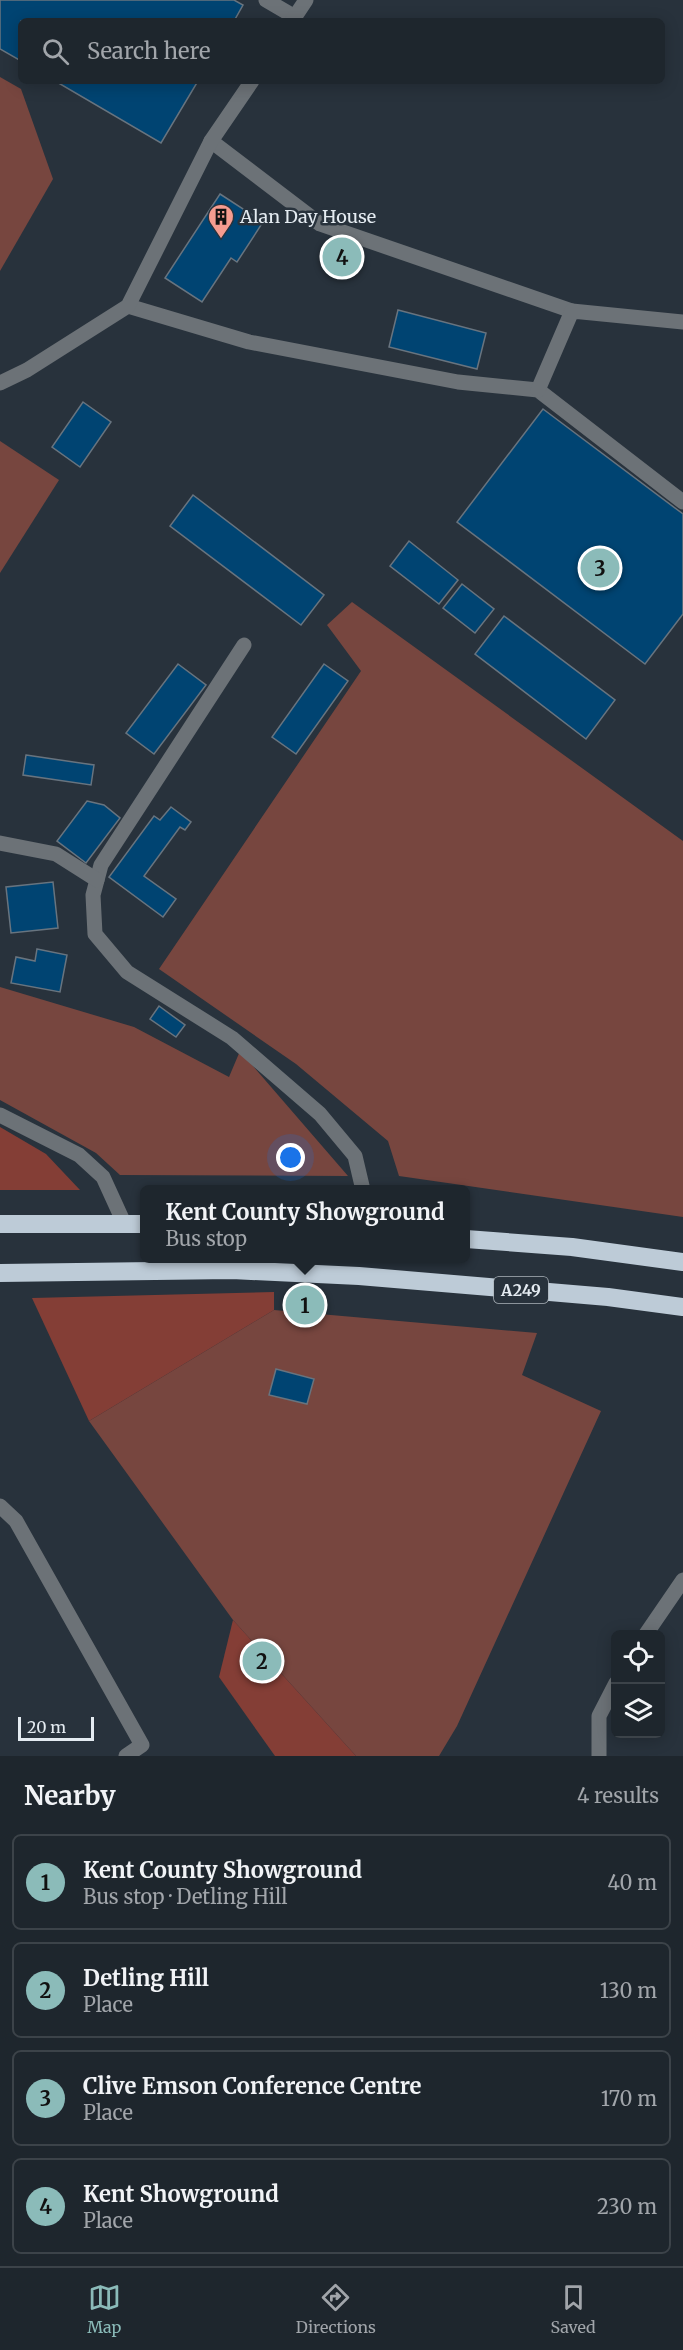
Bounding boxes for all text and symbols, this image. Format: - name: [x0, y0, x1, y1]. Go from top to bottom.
- search box: [18, 18, 665, 84]
- icon: search: [39, 35, 72, 68]
- text: Search here: [87, 37, 210, 65]
- building icon: Alan Day House: [206, 202, 236, 240]
- place label: Alan Day House: [239, 205, 376, 228]
- pin: 4: [322, 234, 362, 280]
- pin: 3: [580, 546, 620, 590]
- your location: [276, 1143, 305, 1172]
- popup: [140, 1185, 470, 1263]
- text: Kent County Showground: [165, 1198, 445, 1226]
- text: Bus stop: [165, 1226, 247, 1251]
- road number: A249: [494, 1277, 548, 1303]
- pin: 1: [286, 1282, 324, 1328]
- map controls: [611, 1630, 665, 1738]
- button: locate: [611, 1630, 665, 1684]
- pin: 2: [242, 1638, 282, 1684]
- button: layers: [611, 1684, 665, 1738]
- scale bar: [18, 1714, 94, 1742]
- text: 20 m: [27, 1717, 66, 1737]
- text: Nearby: [24, 1779, 116, 1812]
- text: 4 results: [577, 1783, 659, 1808]
- text: Kent County Showground: [83, 1856, 362, 1884]
- text: 1: [41, 1870, 50, 1895]
- text: 40 m: [607, 1870, 657, 1895]
- text: Bus stop · Detling Hill: [83, 1884, 287, 1909]
- text: Detling Hill: [83, 1964, 209, 1992]
- text: 2: [40, 1978, 51, 2003]
- text: 130 m: [600, 1978, 657, 2003]
- text: Place: [83, 1992, 133, 2017]
- text: Clive Emson Conference Centre: [83, 2072, 421, 2100]
- text: 3: [40, 2086, 51, 2111]
- text: 170 m: [601, 2086, 657, 2111]
- text: Place: [83, 2100, 133, 2125]
- text: Kent Showground: [83, 2180, 279, 2208]
- text: 4: [39, 2194, 52, 2219]
- text: 230 m: [597, 2194, 657, 2219]
- text: Place: [83, 2208, 133, 2233]
- tab: Map: [87, 2281, 121, 2337]
- tab: Directions: [296, 2281, 376, 2337]
- tab: Saved: [550, 2281, 596, 2337]

